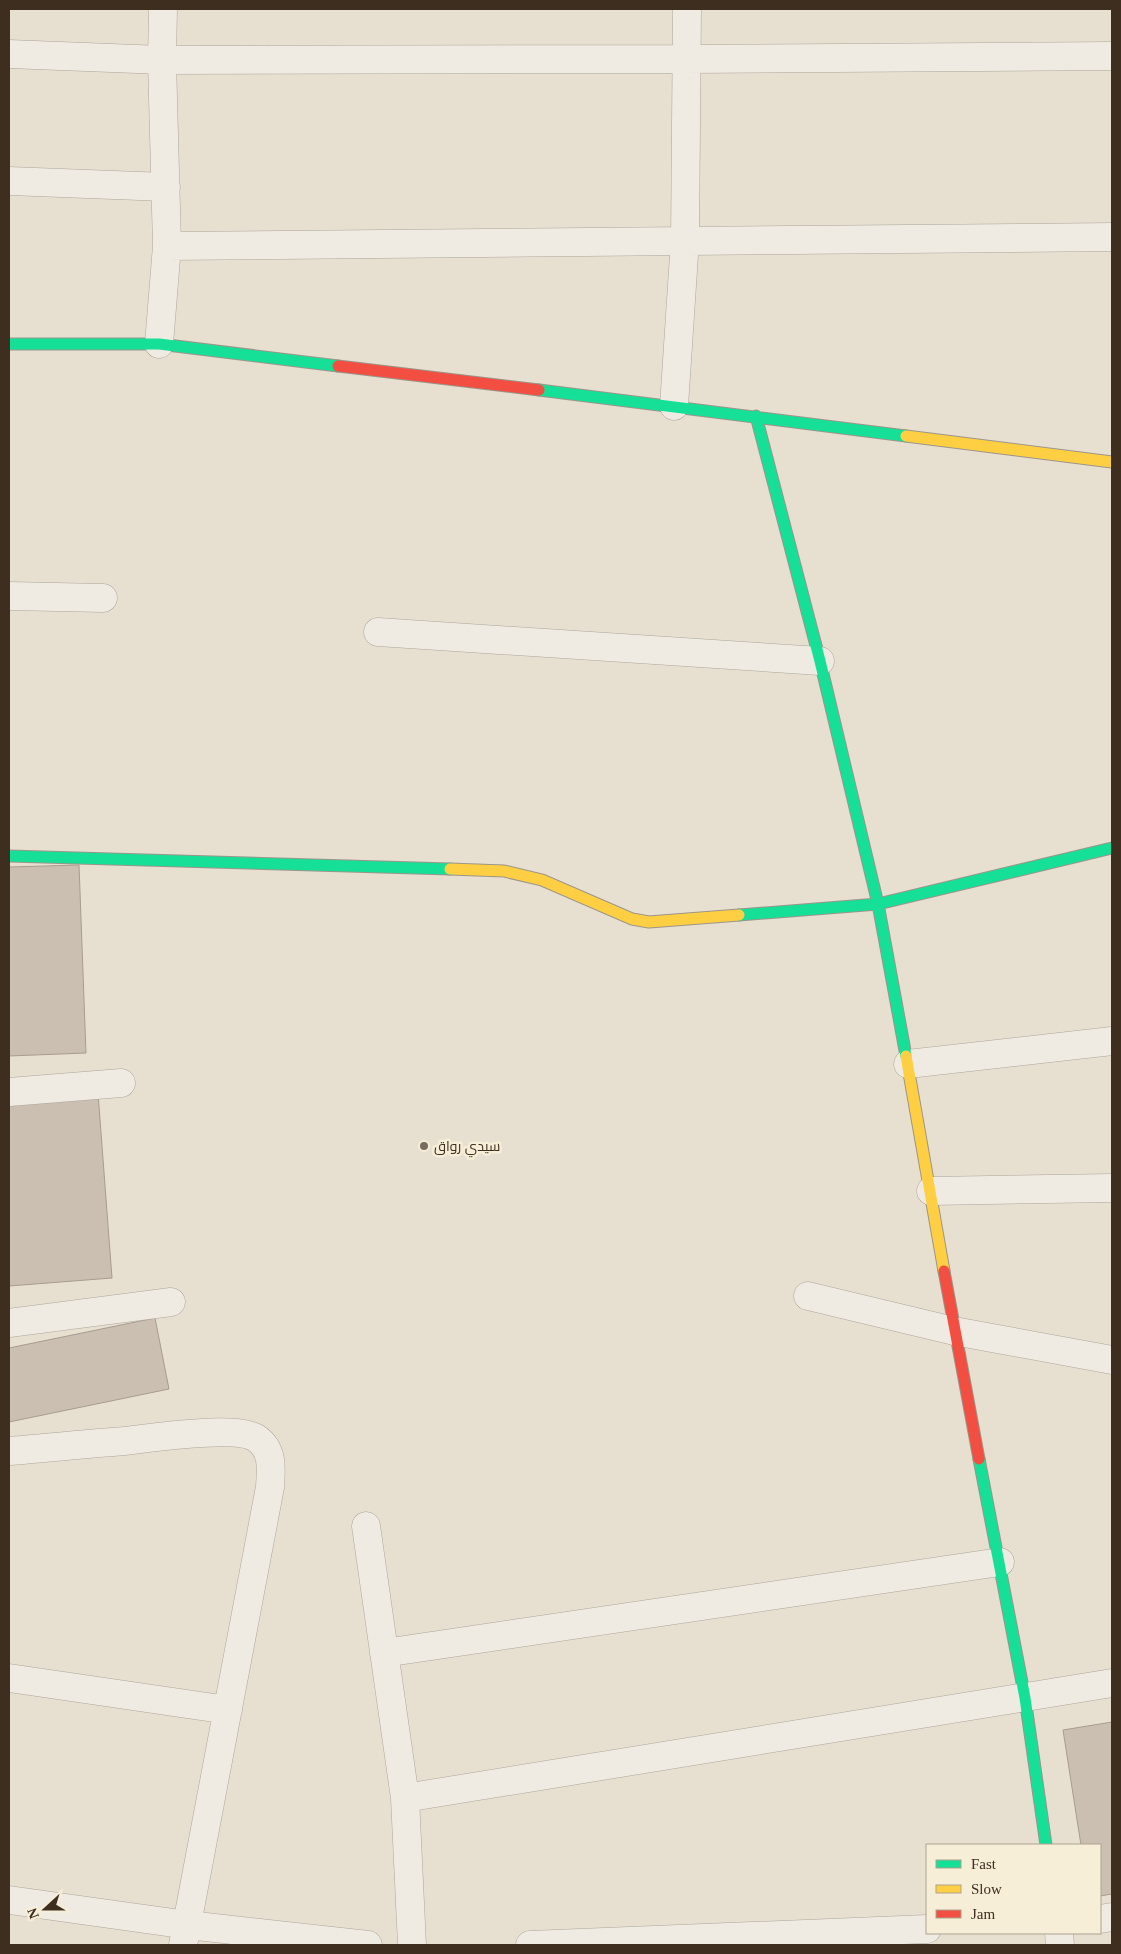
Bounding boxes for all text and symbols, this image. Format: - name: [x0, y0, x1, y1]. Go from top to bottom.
- place label: سيدي رواق: [434, 1139, 500, 1158]
- marker: سيدي رواق: [418, 1140, 430, 1152]
- legend: [926, 1844, 1101, 1934]
- text: Fast: [971, 1856, 997, 1872]
- text: Slow: [971, 1881, 1002, 1897]
- north arrow: [20, 1884, 70, 1934]
- text: N: [25, 1906, 42, 1921]
- text: Jam: [971, 1906, 995, 1922]

